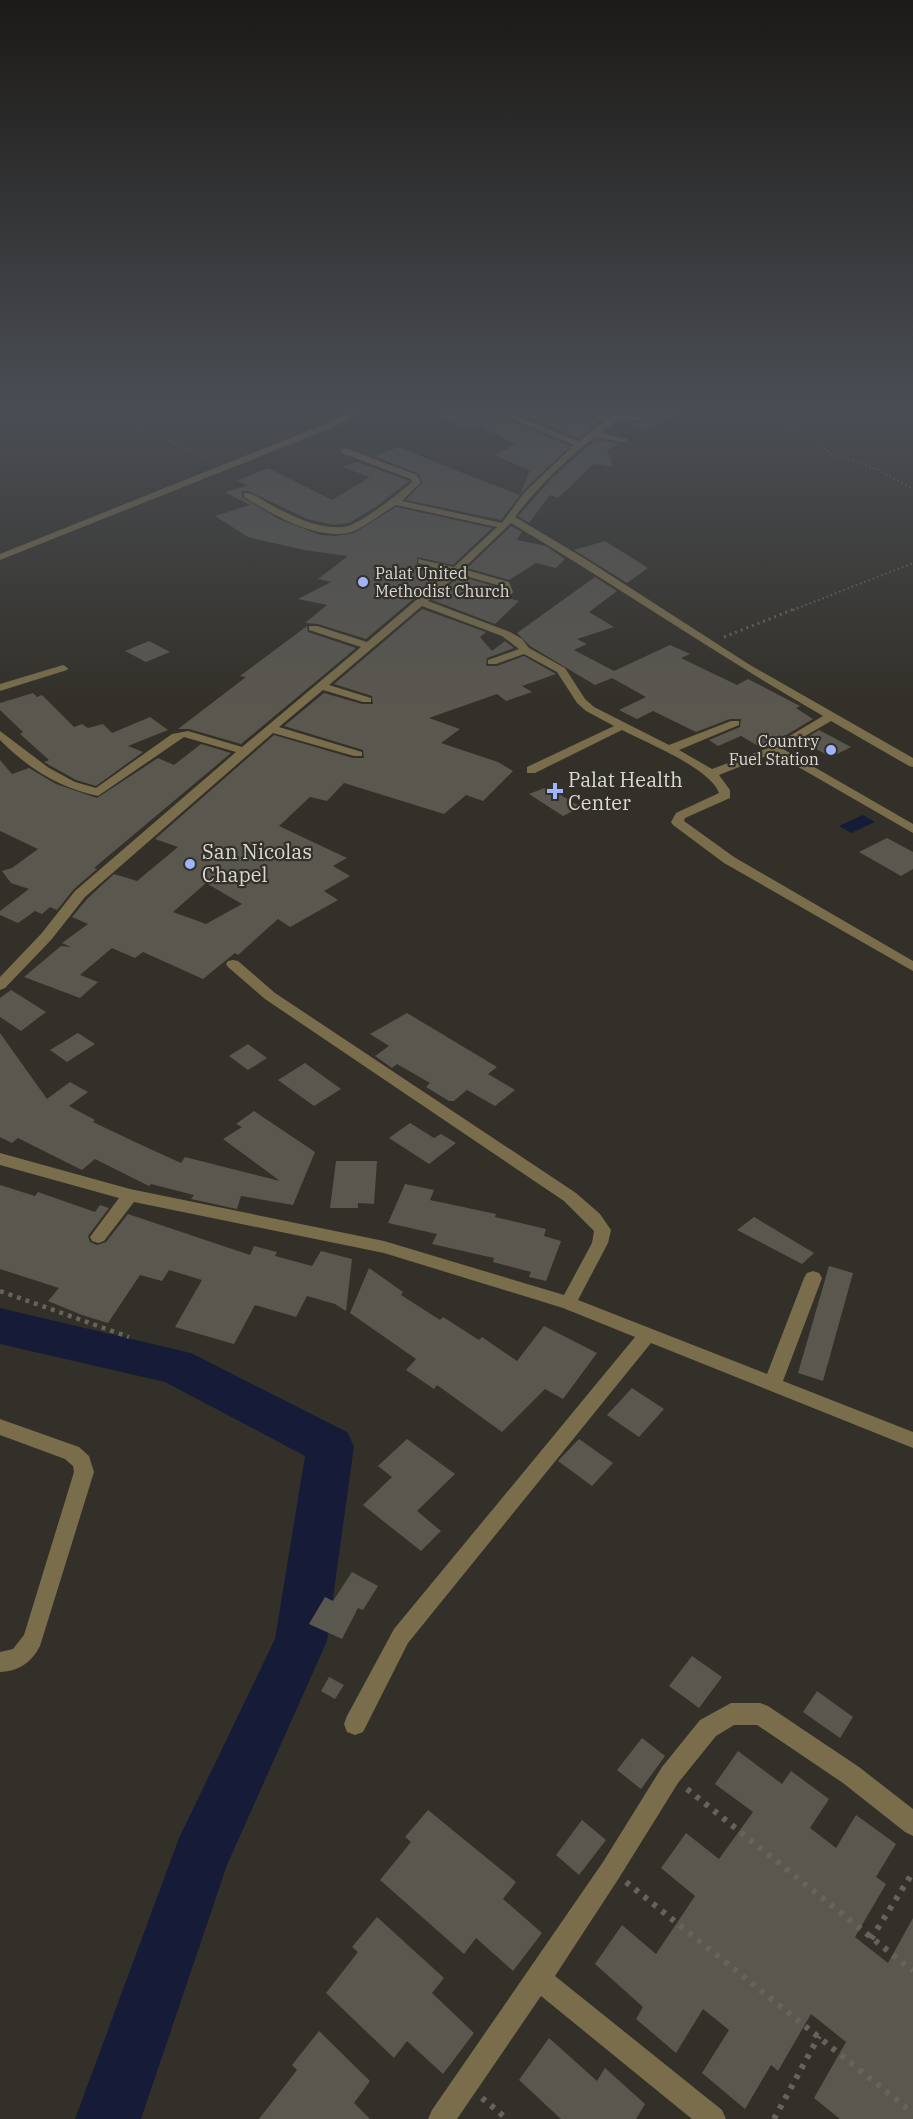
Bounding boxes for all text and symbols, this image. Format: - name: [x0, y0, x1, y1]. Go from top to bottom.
- place label: Palat United Methodist Church: [375, 563, 510, 601]
- marker: Palat United Methodist Church: [356, 575, 370, 589]
- place label: Country Fuel Station: [729, 731, 819, 769]
- marker: Country Fuel Station: [824, 743, 838, 757]
- place label: Palat Health Center: [568, 766, 683, 816]
- marker: Palat Health Center: [546, 782, 564, 800]
- place label: San Nicolas Chapel: [202, 838, 312, 888]
- marker: San Nicolas Chapel: [183, 857, 197, 871]

